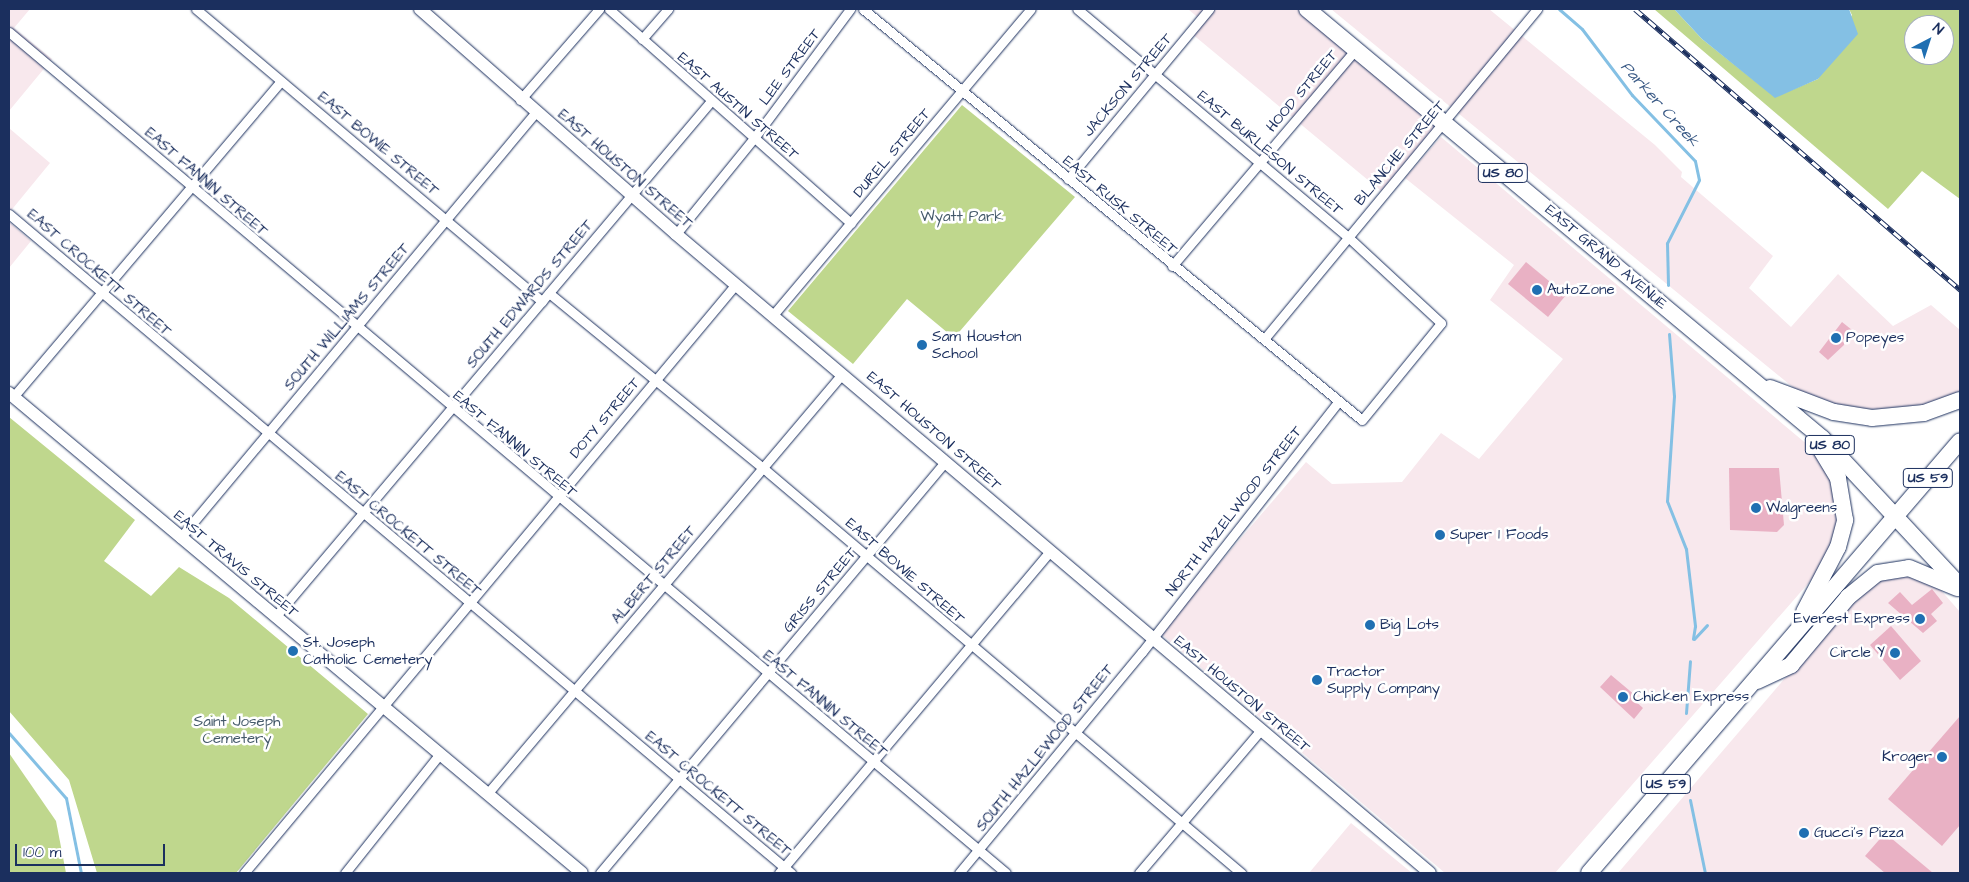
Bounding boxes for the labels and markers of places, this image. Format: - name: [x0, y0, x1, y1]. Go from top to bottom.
- place label: AutoZone: [1547, 281, 1615, 299]
- marker: AutoZone: [1531, 284, 1543, 296]
- place label: Sam Houston School: [932, 327, 1022, 362]
- place label: Popeyes: [1846, 329, 1904, 347]
- marker: Popeyes: [1830, 332, 1842, 344]
- marker: Sam Houston School: [916, 339, 928, 351]
- place label: Walgreens: [1766, 499, 1837, 517]
- marker: Walgreens: [1750, 502, 1762, 514]
- place label: Super 1 Foods: [1450, 526, 1548, 544]
- marker: Super 1 Foods: [1434, 529, 1446, 541]
- place label: Everest Express: [1794, 610, 1910, 628]
- marker: Everest Express: [1914, 613, 1926, 625]
- place label: Big Lots: [1380, 616, 1439, 634]
- marker: Big Lots: [1364, 619, 1376, 631]
- place label: St. Joseph Catholic Cemetery: [303, 633, 433, 668]
- place label: Circle Y: [1830, 644, 1885, 662]
- marker: St. Joseph Catholic Cemetery: [287, 645, 299, 657]
- marker: Circle Y: [1889, 647, 1901, 659]
- place label: Tractor Supply Company: [1327, 662, 1440, 697]
- marker: Tractor Supply Company: [1311, 674, 1323, 686]
- place label: Chicken Express: [1633, 688, 1749, 706]
- marker: Chicken Express: [1617, 691, 1629, 703]
- place label: Kroger: [1882, 748, 1932, 766]
- marker: Kroger: [1936, 751, 1948, 763]
- place label: Gucci's Pizza: [1814, 824, 1904, 842]
- marker: Gucci's Pizza: [1798, 827, 1810, 839]

